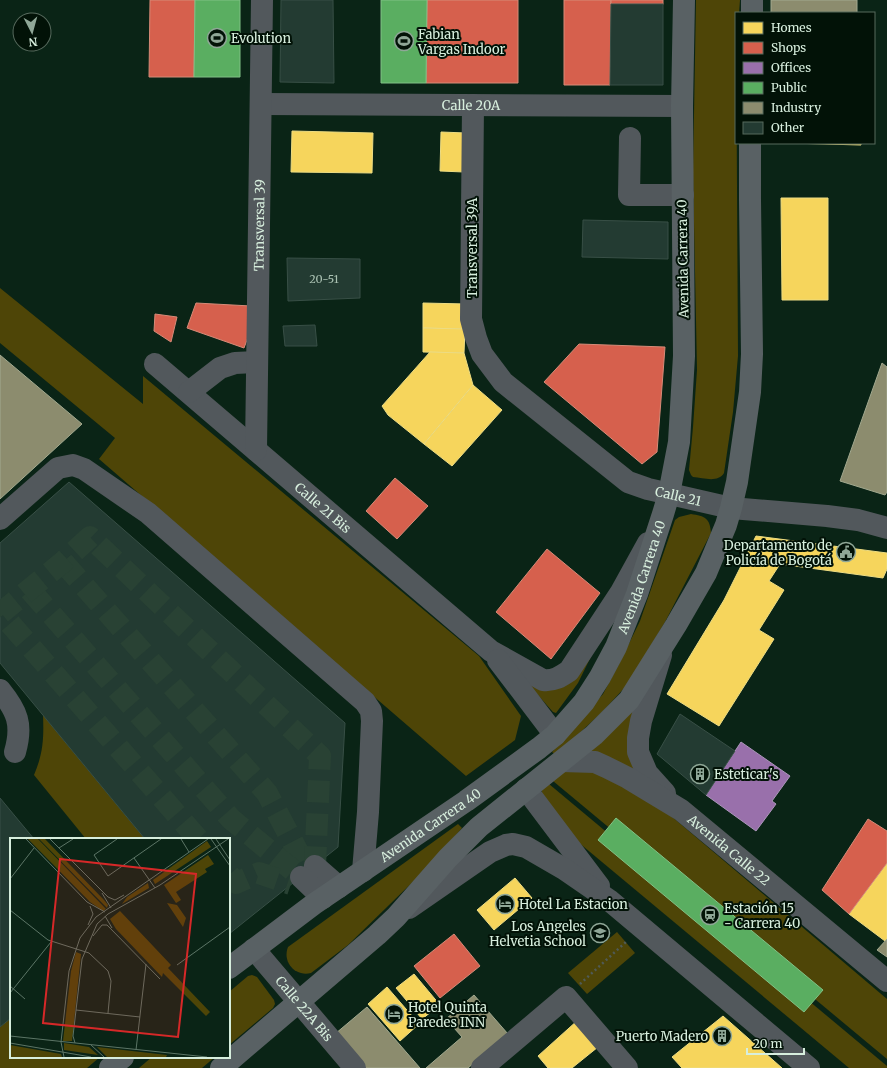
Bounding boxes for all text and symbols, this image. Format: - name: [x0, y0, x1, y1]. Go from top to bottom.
- north arrow: [12, 12, 52, 52]
- legend: [735, 12, 875, 144]
- text: Homes: [771, 20, 812, 35]
- place label: Fabian Vargas Indoor: [417, 26, 505, 58]
- sports icon: Evolution: [206, 27, 228, 49]
- place label: Evolution: [231, 30, 291, 47]
- sports icon: Fabian Vargas Indoor: [393, 30, 415, 52]
- text: N: [28, 35, 38, 49]
- text: Shops: [771, 40, 806, 55]
- text: Offices: [771, 60, 811, 75]
- text: Public: [771, 80, 807, 95]
- street label: Calle 20A: [442, 96, 501, 114]
- text: Industry: [771, 100, 821, 115]
- text: Other: [771, 120, 805, 135]
- street label: Transversal 39: [250, 179, 268, 271]
- street label: Transversal 39A: [464, 197, 481, 298]
- street label: Avenida Carrera 40: [673, 199, 693, 320]
- house number: 20-51: [309, 272, 339, 286]
- street label: Calle 21 Bis: [291, 479, 355, 536]
- street label: Calle 21: [654, 482, 703, 509]
- street label: Avenida Carrera 40: [613, 518, 669, 637]
- place label: Departamento de Policía de Bogotá: [724, 537, 832, 569]
- public building icon: Departamento de Policía de Bogotá: [835, 541, 857, 563]
- building icon: Esteticar's: [689, 763, 711, 785]
- place label: Esteticar's: [714, 766, 779, 783]
- street label: Avenida Carrera 40: [376, 784, 484, 866]
- street label: Avenida Calle 22: [684, 810, 774, 889]
- inset map: [10, 838, 230, 1058]
- hotel icon: Hotel La Estacion: [494, 893, 516, 915]
- place label: Hotel La Estacion: [519, 896, 628, 913]
- place label: Estación 15 - Carrera 40: [724, 900, 800, 932]
- station icon: Estación 15 - Carrera 40: [699, 904, 721, 926]
- place label: Los Angeles Helvetia School: [489, 918, 586, 950]
- school or university icon: Los Angeles Helvetia School: [589, 922, 611, 944]
- street label: Calle 22A Bis: [272, 972, 337, 1045]
- place label: Hotel Quinta Paredes INN: [408, 999, 487, 1031]
- hotel icon: Hotel Quinta Paredes INN: [383, 1003, 405, 1025]
- building icon: Puerto Madero: [711, 1025, 733, 1047]
- place label: Puerto Madero: [616, 1028, 708, 1045]
- scale bar: [747, 1030, 804, 1056]
- text: 20 m: [753, 1036, 782, 1051]

